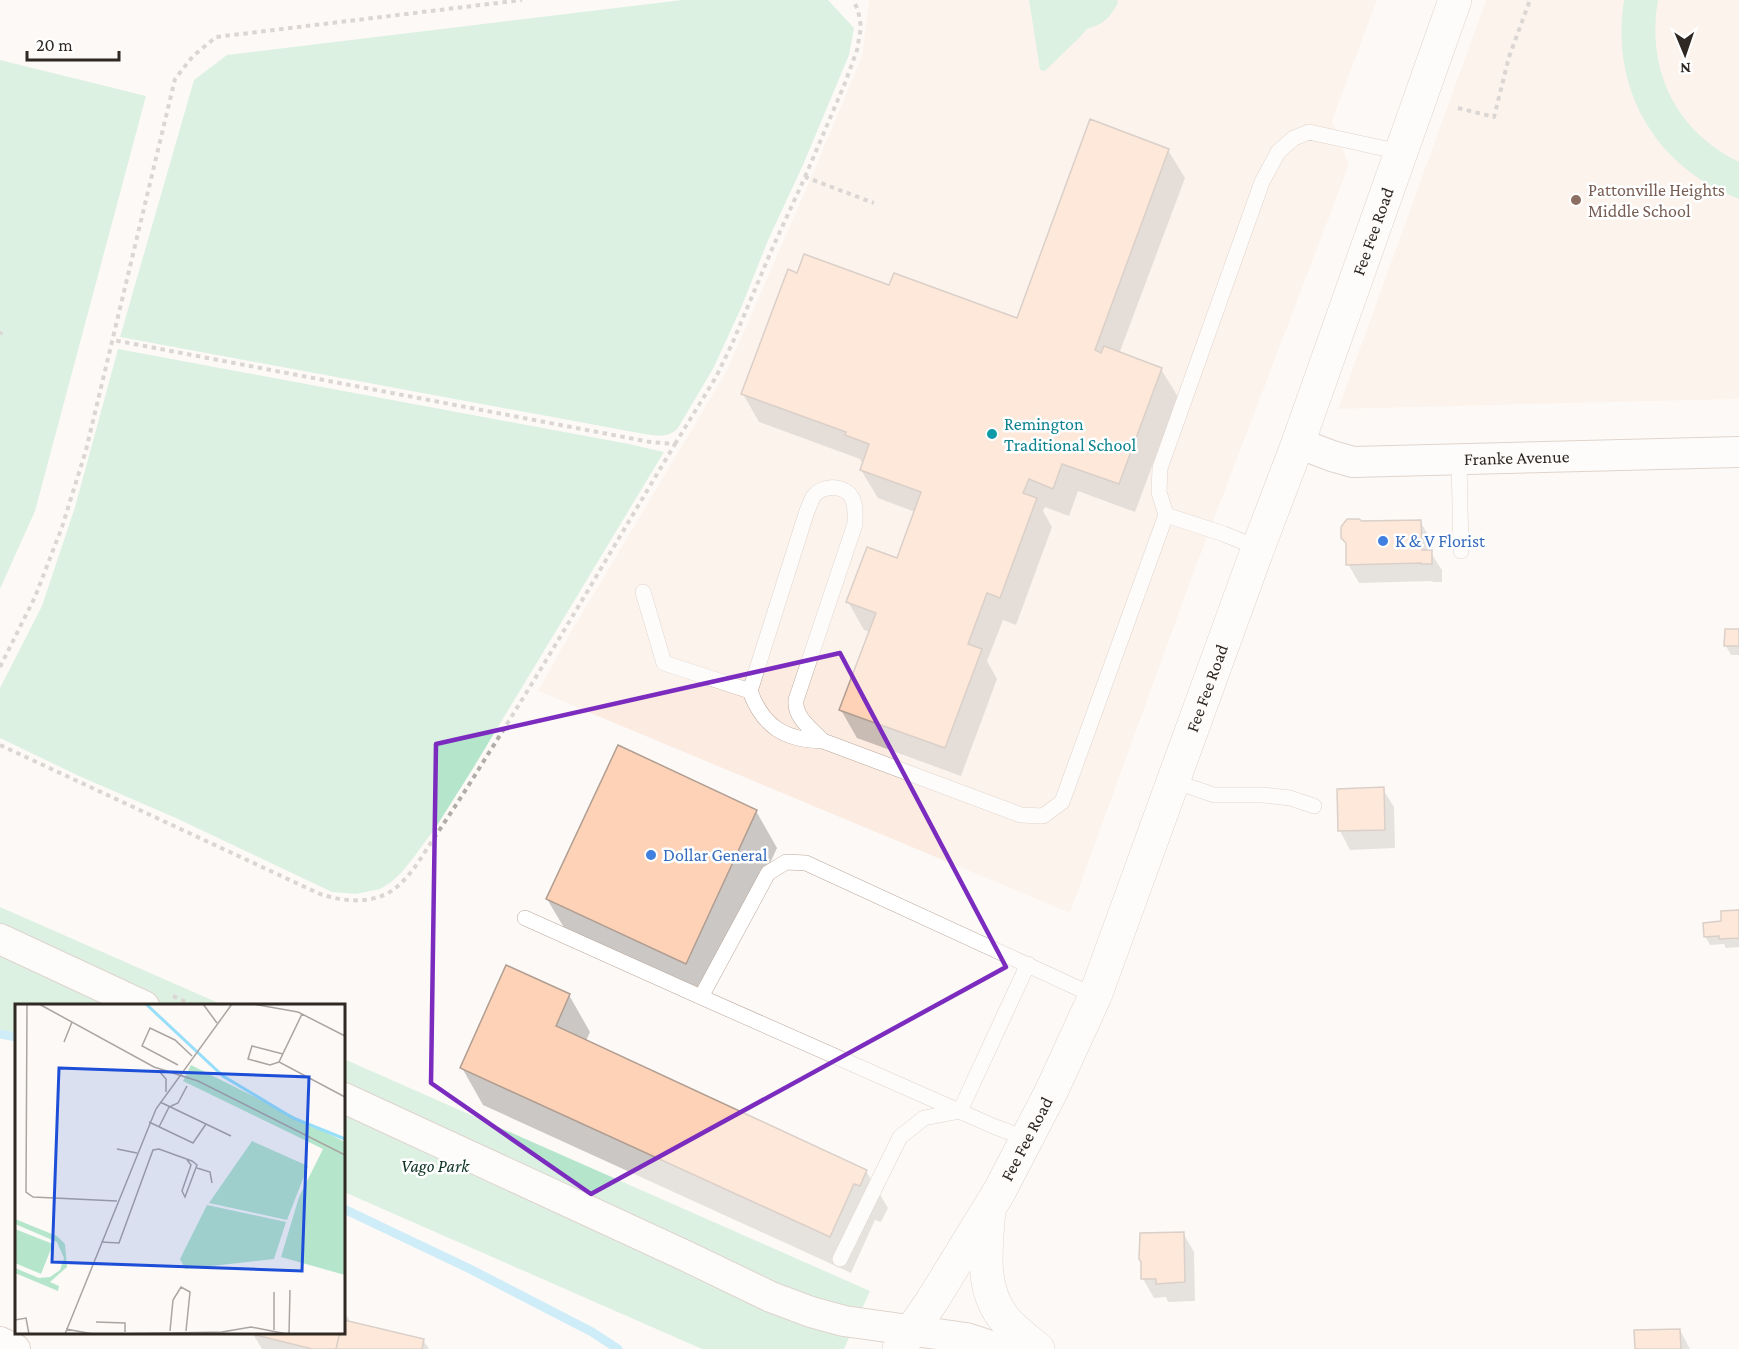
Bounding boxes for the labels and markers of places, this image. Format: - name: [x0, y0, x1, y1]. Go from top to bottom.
- place label: Pattonville Heights Middle School: [1588, 180, 1725, 221]
- marker: Pattonville Heights Middle School: [1569, 193, 1583, 207]
- place label: Remington Traditional School: [1004, 414, 1136, 455]
- marker: Remington Traditional School: [985, 427, 999, 441]
- place label: K & V Florist: [1395, 531, 1486, 551]
- marker: K & V Florist: [1376, 534, 1390, 548]
- place label: Dollar General: [663, 845, 768, 865]
- marker: Dollar General: [644, 848, 658, 862]

